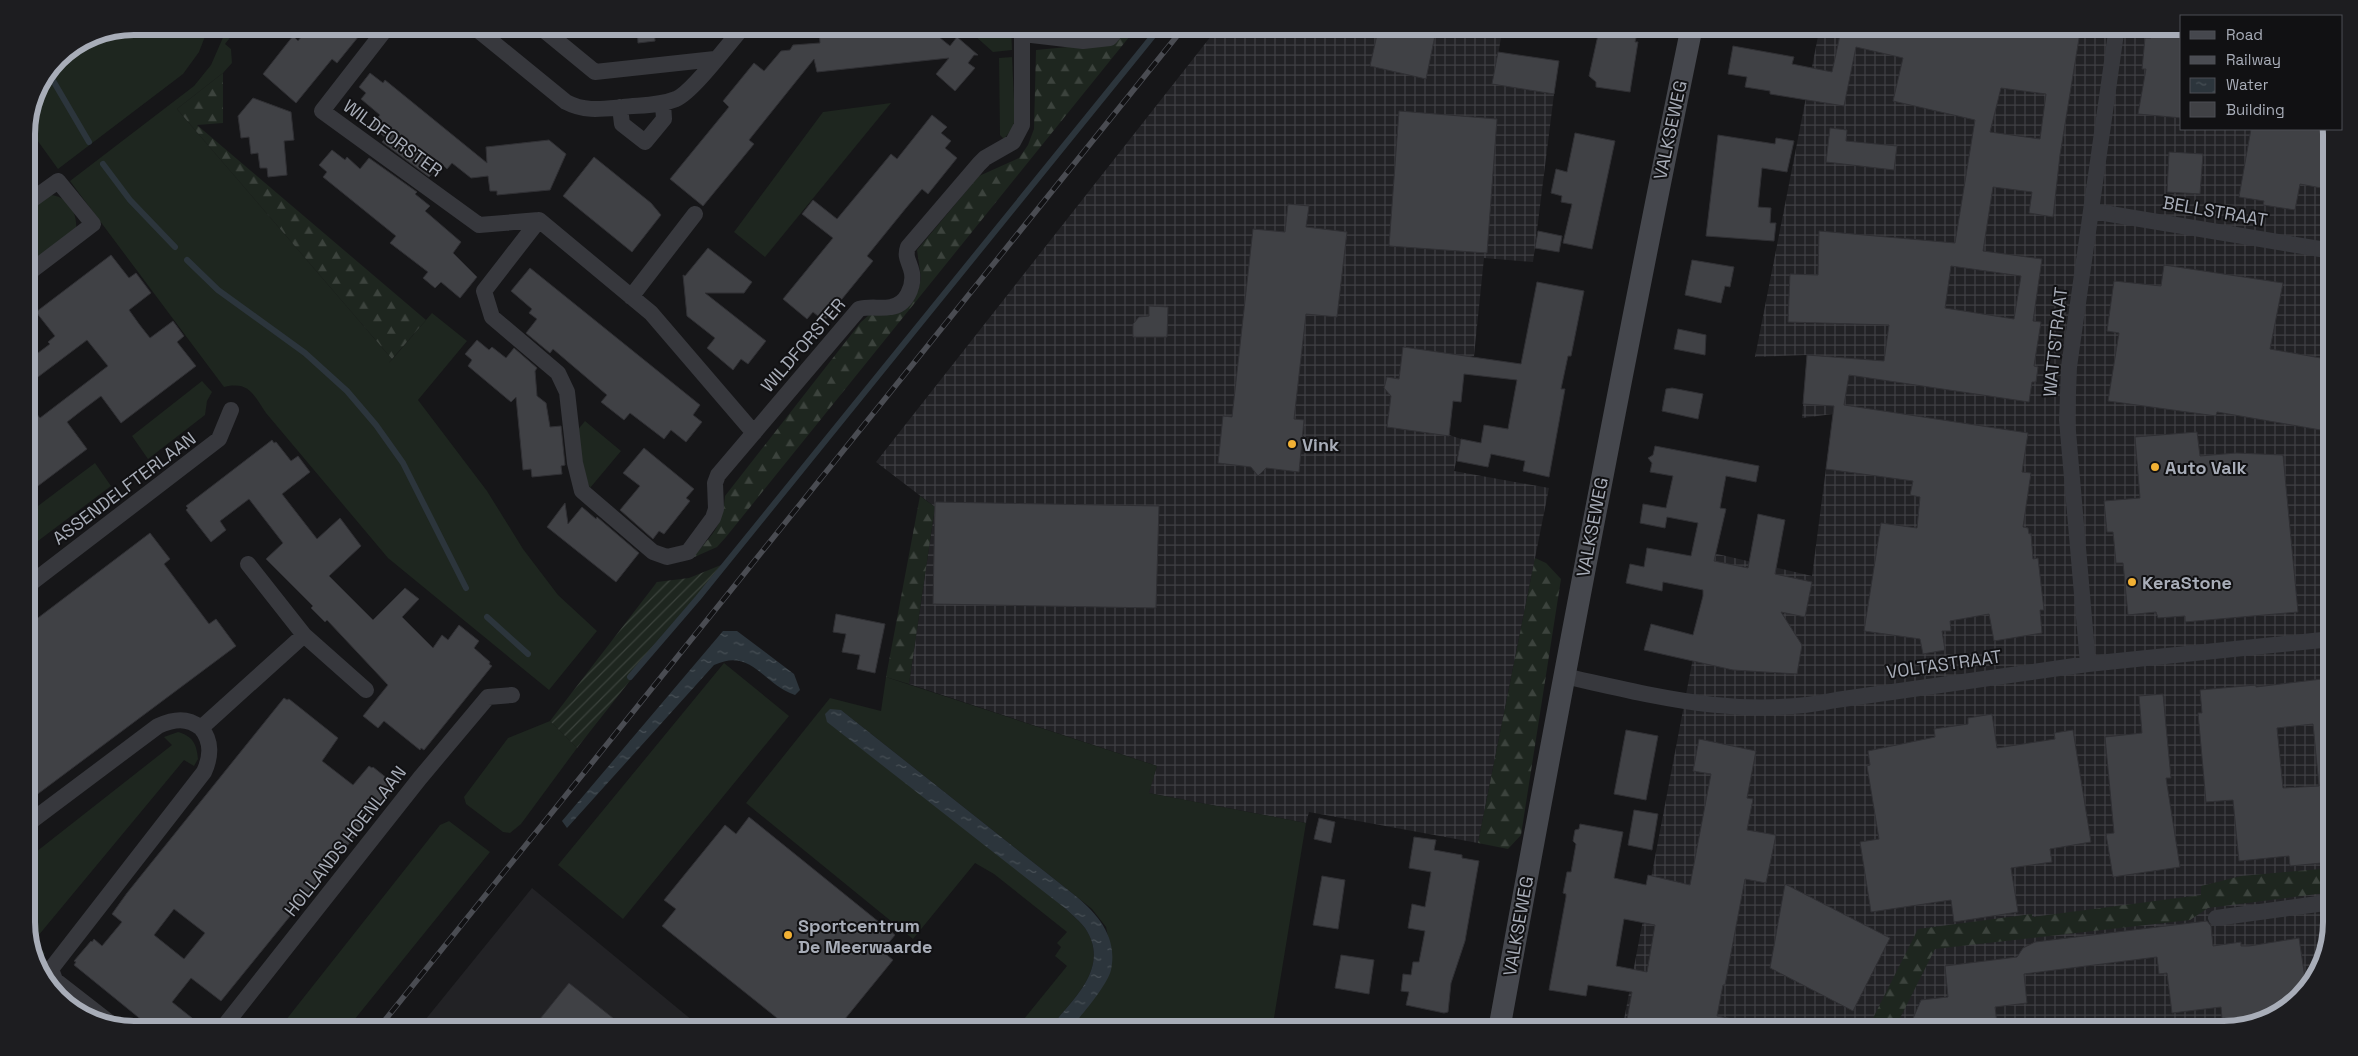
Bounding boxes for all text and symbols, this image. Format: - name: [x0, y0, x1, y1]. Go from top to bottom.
- legend: [2180, 15, 2343, 130]
- text: Road: [2226, 25, 2263, 44]
- text: Railway: [2226, 50, 2281, 69]
- text: Water: [2226, 75, 2269, 94]
- street label: VALKSEWEG: [1648, 78, 1692, 182]
- street label: WILDFORSTER: [339, 94, 447, 182]
- text: Building: [2226, 100, 2285, 119]
- street label: BELLSTRAAT: [2161, 190, 2270, 232]
- street label: WATTSTRAAT: [2038, 285, 2072, 398]
- street label: WILDFORSTER: [756, 293, 850, 397]
- street label: ASSENDELFTERLAAN: [48, 427, 200, 549]
- place label: Vink: [1302, 433, 1339, 456]
- marker: Vink: [1286, 438, 1298, 450]
- place label: Auto Valk: [2165, 456, 2247, 479]
- marker: Auto Valk: [2149, 461, 2161, 473]
- street label: VALKSEWEG: [1571, 475, 1613, 579]
- place label: KeraStone: [2142, 571, 2232, 594]
- marker: KeraStone: [2126, 576, 2138, 588]
- street label: VOLTASTRAAT: [1885, 644, 2003, 683]
- street label: HOLLANDS HOENLAAN: [279, 761, 411, 921]
- street label: VALKSEWEG: [1498, 874, 1538, 978]
- place label: Sportcentrum De Meerwaarde: [798, 914, 932, 958]
- marker: Sportcentrum De Meerwaarde: [782, 929, 794, 941]

